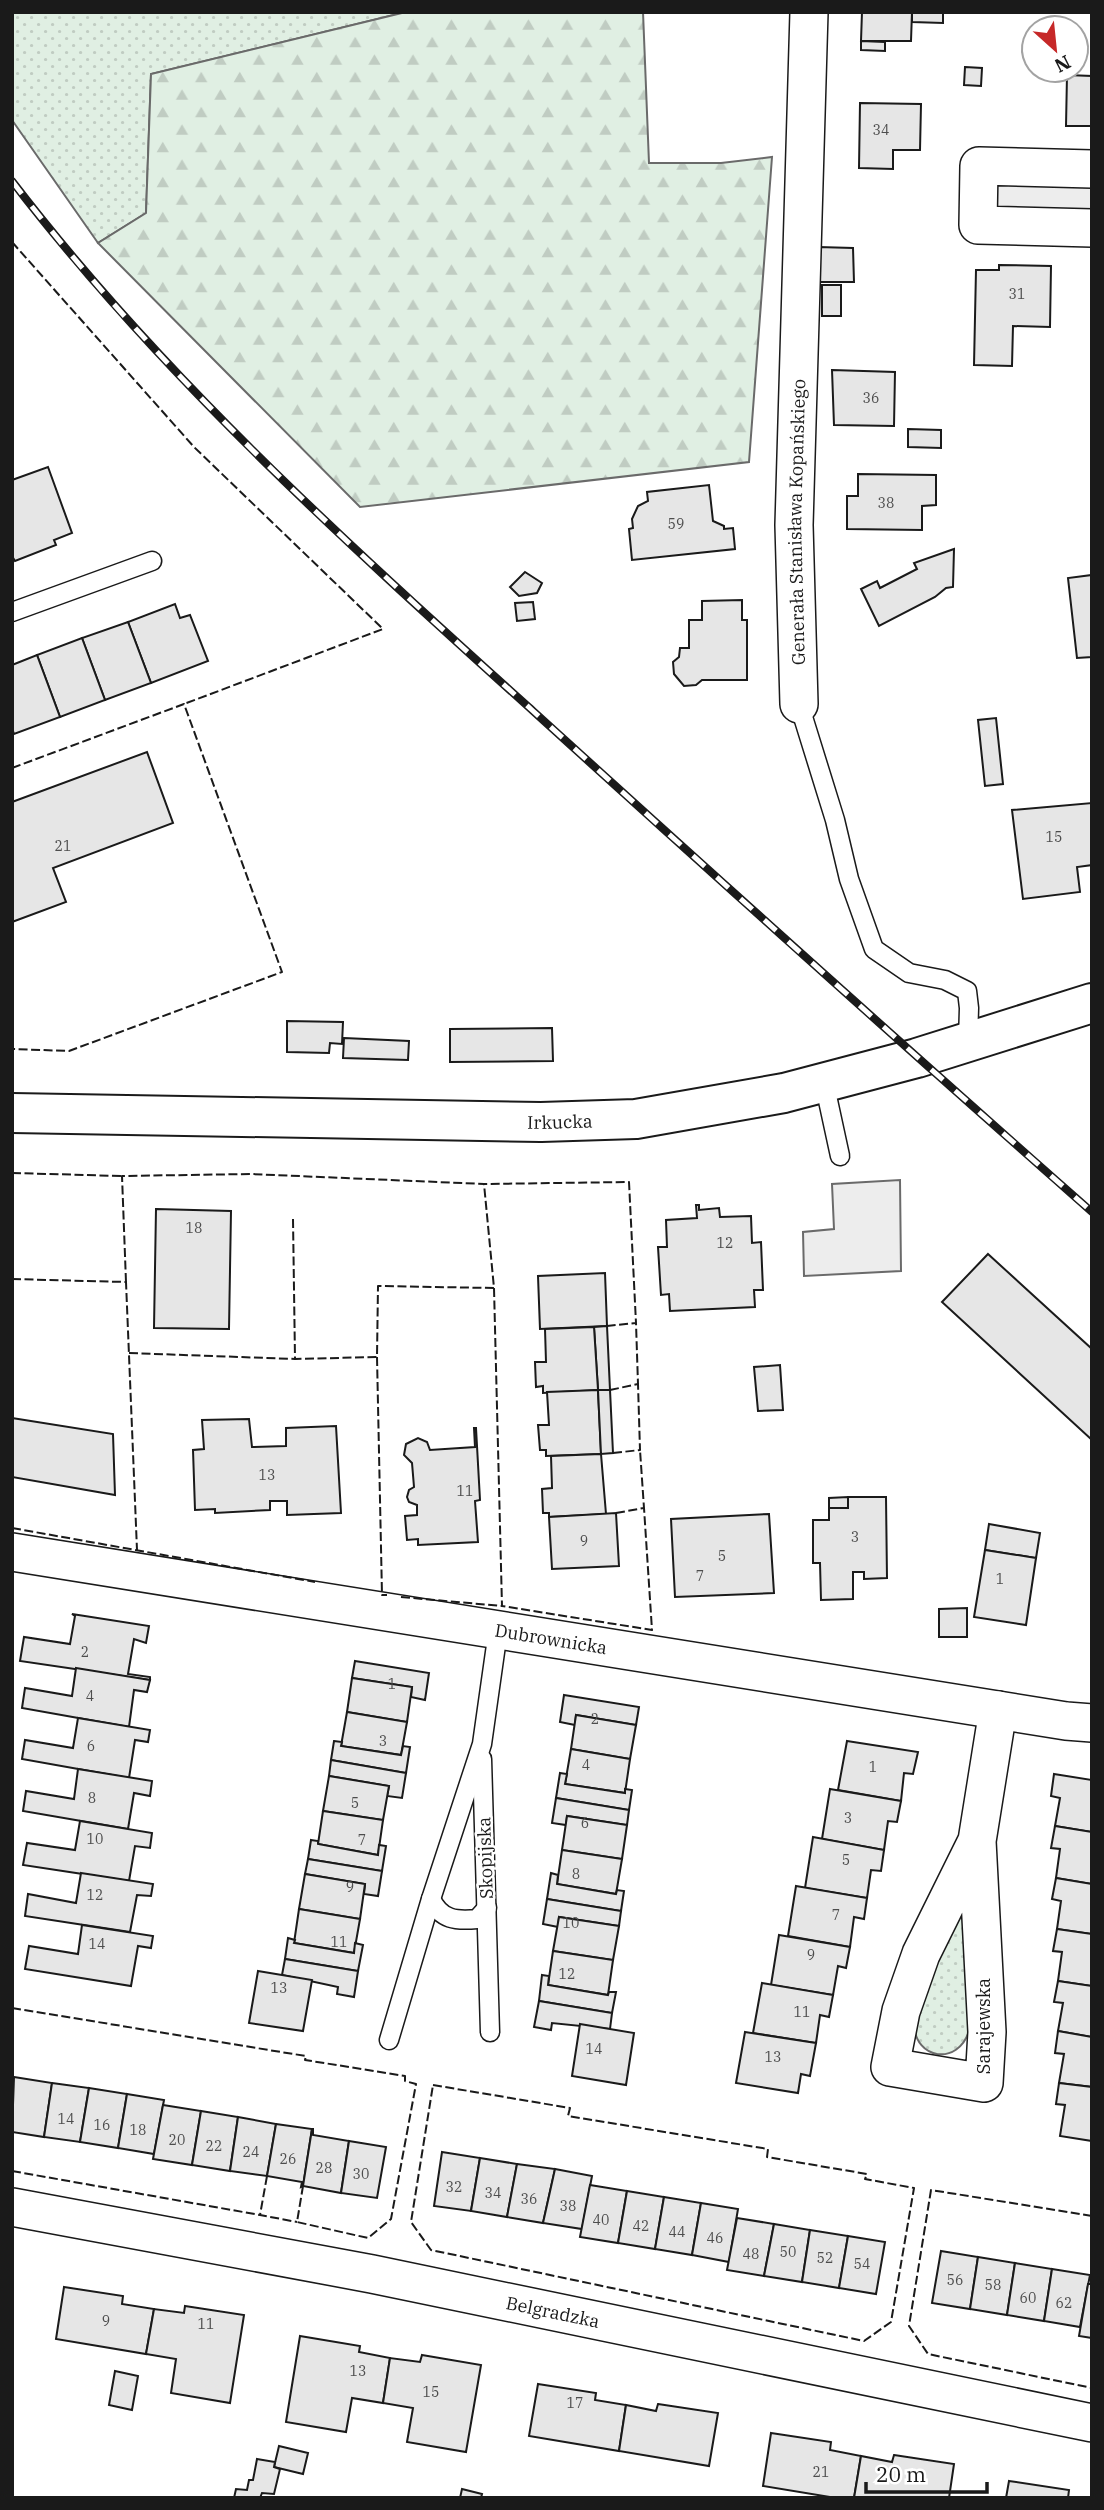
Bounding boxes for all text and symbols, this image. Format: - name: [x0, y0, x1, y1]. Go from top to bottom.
- north arrow: [1020, 14, 1090, 84]
- text: N: [1051, 50, 1075, 78]
- house number: 34: [873, 121, 889, 139]
- house number: 31: [1009, 285, 1025, 303]
- street label: Generała Stanisława Kopańskiego: [782, 379, 810, 666]
- house number: 36: [863, 389, 879, 407]
- house number: 38: [878, 494, 894, 512]
- house number: 59: [668, 515, 684, 533]
- house number: 15: [1046, 828, 1062, 846]
- house number: 21: [55, 837, 71, 855]
- street label: Irkucka: [527, 1109, 593, 1134]
- house number: 18: [186, 1219, 202, 1237]
- house number: 12: [717, 1234, 733, 1252]
- house number: 13: [259, 1466, 275, 1484]
- house number: 11: [457, 1482, 473, 1500]
- house number: 3: [851, 1528, 859, 1546]
- house number: 9: [580, 1532, 588, 1550]
- house number: 5: [718, 1547, 726, 1565]
- house number: 7: [696, 1567, 704, 1585]
- house number: 1: [996, 1570, 1004, 1588]
- street label: Dubrownicka: [493, 1618, 609, 1659]
- house number: 2: [81, 1643, 89, 1661]
- house number: 1: [388, 1675, 396, 1693]
- house number: 4: [86, 1687, 94, 1705]
- house number: 2: [591, 1710, 599, 1728]
- house number: 3: [379, 1732, 387, 1750]
- house number: 6: [87, 1737, 95, 1755]
- house number: 4: [582, 1756, 590, 1774]
- house number: 1: [869, 1758, 877, 1776]
- house number: 8: [88, 1789, 96, 1807]
- house number: 5: [351, 1794, 359, 1812]
- house number: 3: [844, 1809, 852, 1827]
- house number: 6: [581, 1814, 589, 1832]
- street label: Skopijska: [472, 1816, 498, 1900]
- house number: 10: [87, 1830, 103, 1848]
- house number: 7: [358, 1831, 366, 1849]
- house number: 5: [842, 1851, 850, 1869]
- house number: 8: [572, 1865, 580, 1883]
- house number: 9: [346, 1878, 354, 1896]
- house number: 12: [87, 1886, 103, 1904]
- house number: 7: [832, 1906, 840, 1924]
- house number: 10: [563, 1914, 579, 1932]
- house number: 11: [331, 1933, 347, 1951]
- house number: 14: [89, 1935, 105, 1953]
- house number: 9: [807, 1946, 815, 1964]
- house number: 12: [559, 1965, 575, 1983]
- street label: Sarajewska: [972, 1978, 995, 2074]
- house number: 13: [271, 1979, 287, 1997]
- house number: 11: [794, 2003, 810, 2021]
- house number: 14: [586, 2040, 602, 2058]
- house number: 13: [765, 2048, 781, 2066]
- house number: 14: [58, 2110, 74, 2128]
- house number: 16: [94, 2116, 110, 2134]
- house number: 18: [130, 2121, 146, 2139]
- house number: 20: [169, 2131, 185, 2149]
- house number: 22: [206, 2137, 222, 2155]
- house number: 24: [243, 2143, 259, 2161]
- house number: 26: [280, 2150, 296, 2168]
- house number: 28: [316, 2159, 332, 2177]
- house number: 30: [353, 2165, 369, 2183]
- house number: 32: [446, 2178, 462, 2196]
- house number: 34: [485, 2184, 501, 2202]
- house number: 36: [521, 2190, 537, 2208]
- house number: 38: [560, 2197, 576, 2215]
- house number: 40: [593, 2211, 609, 2229]
- house number: 42: [633, 2217, 649, 2235]
- house number: 44: [669, 2223, 685, 2241]
- house number: 46: [707, 2229, 723, 2247]
- house number: 50: [780, 2243, 796, 2261]
- house number: 48: [743, 2245, 759, 2263]
- house number: 52: [817, 2249, 833, 2267]
- house number: 54: [854, 2255, 870, 2273]
- house number: 56: [947, 2271, 963, 2289]
- house number: 58: [985, 2276, 1001, 2294]
- house number: 60: [1020, 2289, 1036, 2307]
- street label: Belgradzka: [504, 2291, 602, 2332]
- house number: 62: [1056, 2294, 1072, 2312]
- house number: 9: [102, 2312, 110, 2330]
- house number: 11: [198, 2315, 214, 2333]
- house number: 13: [350, 2362, 366, 2380]
- house number: 15: [423, 2383, 439, 2401]
- house number: 17: [567, 2394, 583, 2412]
- scale bar: [866, 2450, 987, 2494]
- text: 20 m: [876, 2460, 926, 2488]
- house number: 21: [813, 2463, 829, 2481]

